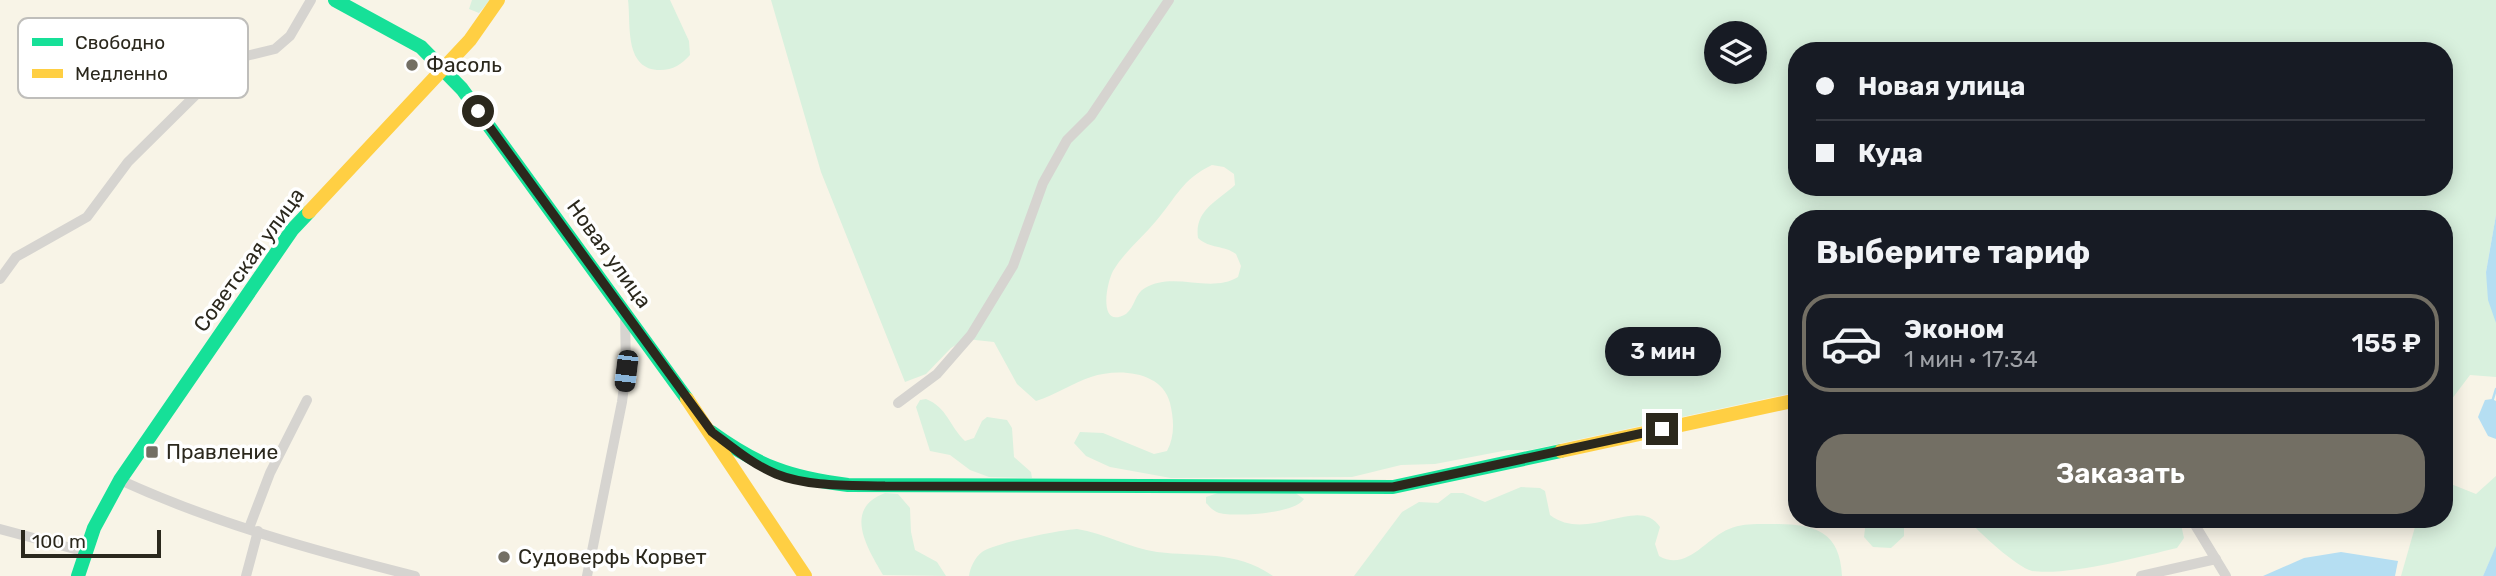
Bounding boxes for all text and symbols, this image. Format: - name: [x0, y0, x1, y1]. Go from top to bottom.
- legend: [18, 18, 248, 98]
- map controls: [1704, 21, 1767, 84]
- button: layers: [1704, 21, 1767, 84]
- text: Свободно: [75, 31, 165, 54]
- place label: Фасоль: [426, 52, 502, 77]
- marker: Фасоль: [404, 57, 420, 73]
- text: Медленно: [75, 62, 168, 85]
- text: Новая улица: [1858, 71, 2025, 102]
- route start: [462, 95, 494, 127]
- text: Куда: [1858, 138, 1923, 169]
- street label: Советская улица: [188, 183, 309, 337]
- street label: Новая улица: [562, 195, 657, 313]
- text: Выберите тариф: [1816, 233, 2090, 271]
- icon: car: [1820, 312, 1883, 375]
- text: Эконом: [1904, 314, 2004, 345]
- callout: 3 мин: [1604, 328, 1720, 376]
- text: 155 ₽: [2352, 328, 2421, 359]
- text: 3 мин: [1630, 337, 1696, 365]
- text: 1 мин · 17:34: [1904, 345, 2038, 373]
- car: [614, 349, 639, 393]
- route end: [1646, 413, 1678, 445]
- button: Заказать: [1816, 434, 2425, 514]
- place label: Правление: [166, 439, 278, 464]
- marker: Правление: [144, 444, 160, 460]
- scale bar: [21, 527, 161, 559]
- text: 100 m: [32, 530, 86, 553]
- place label: Судоверфь Корвет: [518, 544, 707, 569]
- marker: Судоверфь Корвет: [496, 549, 512, 565]

